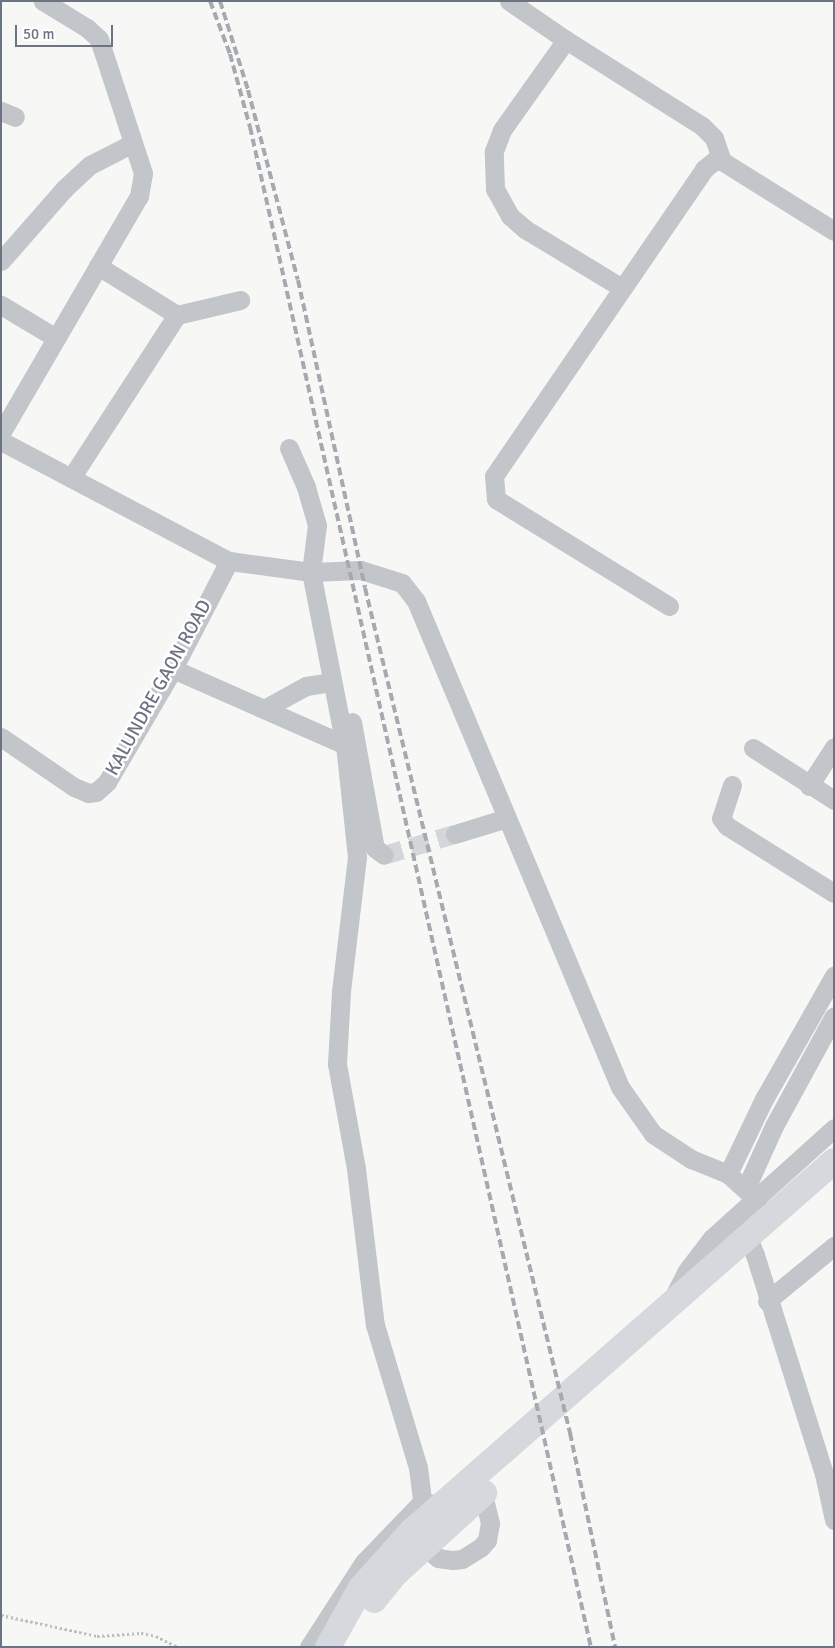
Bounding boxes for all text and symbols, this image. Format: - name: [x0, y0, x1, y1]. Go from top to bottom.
- scale bar: [18, 15, 115, 47]
- text: 50 m: [23, 25, 54, 43]
- street label: KALUNDRE GAON ROAD: [101, 596, 217, 780]

